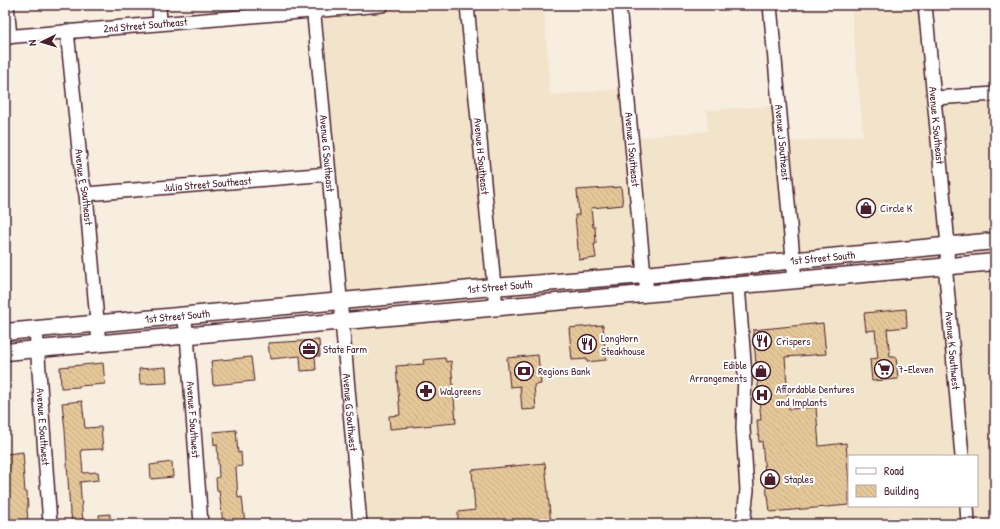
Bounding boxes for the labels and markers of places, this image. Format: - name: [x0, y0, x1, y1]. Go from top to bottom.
- shop icon: Circle K: [855, 197, 877, 219]
- place label: Circle K: [880, 201, 913, 215]
- restaurant icon: Crispers: [751, 330, 773, 352]
- place label: LongHorn Steakhouse: [601, 331, 646, 358]
- restaurant icon: LongHorn Steakhouse: [576, 333, 598, 355]
- place label: Crispers: [776, 334, 811, 348]
- office icon: State Farm: [298, 338, 320, 360]
- place label: State Farm: [323, 342, 368, 356]
- place label: Edible Arrangements: [690, 358, 748, 385]
- supermarket icon: 7-Eleven: [873, 358, 895, 380]
- bank icon: Regions Bank: [513, 360, 535, 382]
- shop icon: Edible Arrangements: [750, 360, 772, 382]
- place label: 7-Eleven: [898, 362, 934, 376]
- place label: Regions Bank: [538, 364, 591, 378]
- pharmacy icon: Walgreens: [415, 380, 437, 402]
- place label: Affordable Dentures and Implants: [776, 382, 854, 409]
- place label: Walgreens: [440, 384, 481, 398]
- hospital icon: Affordable Dentures and Implants: [751, 384, 773, 406]
- shop icon: Staples: [759, 468, 781, 490]
- place label: Staples: [784, 472, 813, 486]

